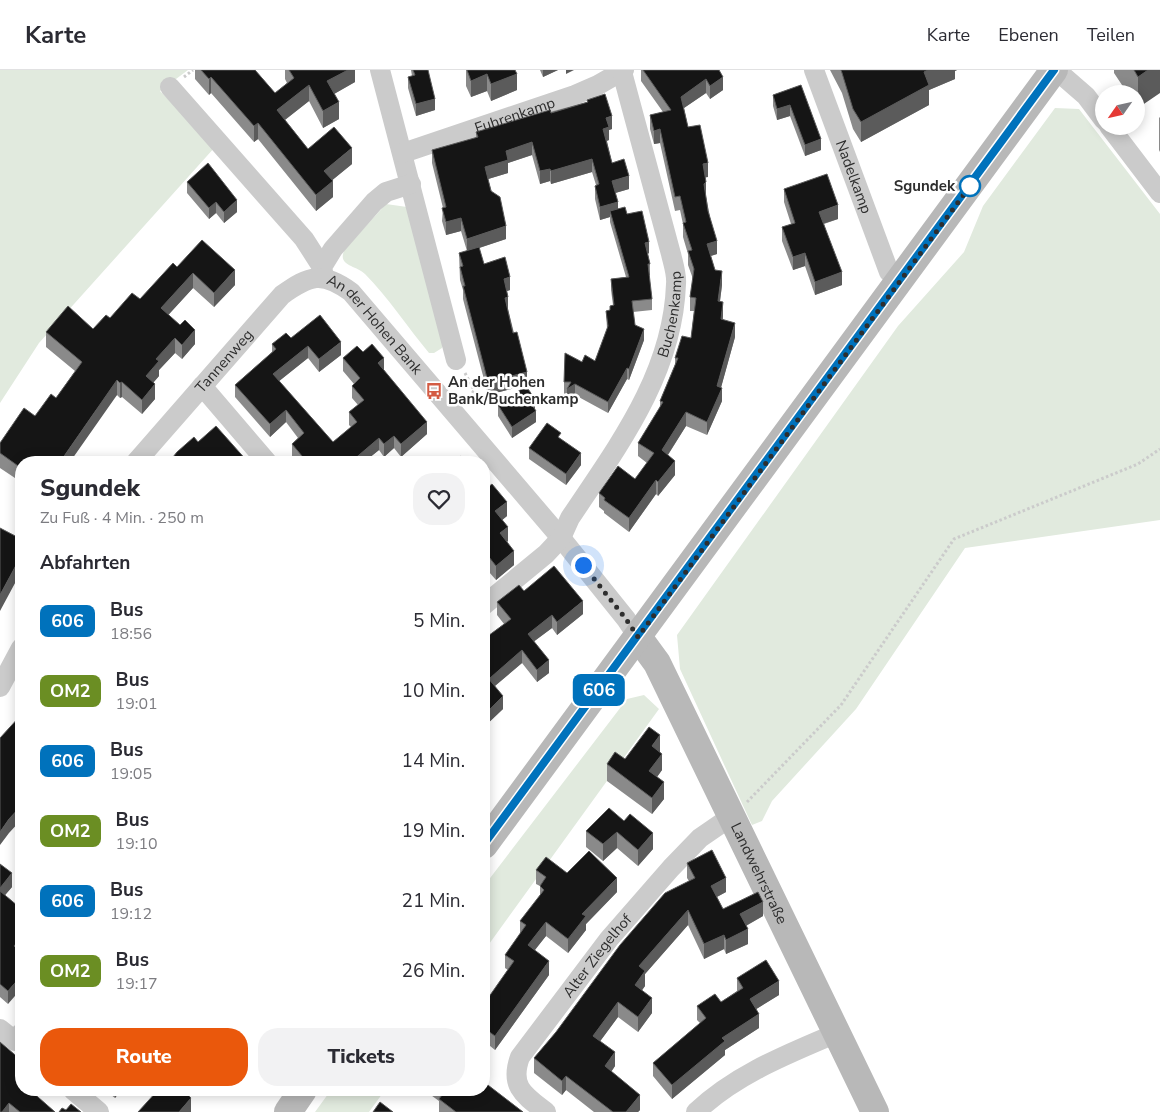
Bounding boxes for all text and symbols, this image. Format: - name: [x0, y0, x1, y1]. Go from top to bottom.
- text: Karte: [25, 19, 86, 51]
- text: Karte: [927, 23, 970, 47]
- text: Ebenen: [998, 23, 1059, 47]
- text: Teilen: [1087, 23, 1135, 47]
- north arrow: [1095, 85, 1145, 135]
- map controls: [1095, 85, 1145, 135]
- street label: Fuhrenkamp: [472, 92, 558, 138]
- street label: Nadelkamp: [831, 137, 877, 217]
- marker: Sgundek: [959, 175, 981, 197]
- place label: Sgundek: [894, 176, 956, 196]
- street label: An der Hohen Bank: [324, 270, 427, 379]
- street label: Buchenkamp: [653, 270, 686, 360]
- street label: Tannenweg: [191, 325, 258, 397]
- place label: An der Hohen Bank/Buchenkamp: [448, 372, 578, 409]
- bus stop icon: An der Hohen Bank/Buchenkamp: [424, 381, 444, 401]
- text: Sgundek: [40, 472, 140, 504]
- button: heart: [413, 473, 465, 525]
- text: Zu Fuß · 4 Min. · 250 m: [40, 507, 204, 529]
- text: Abfahrten: [40, 550, 130, 576]
- your location: [571, 553, 596, 578]
- text: Bus: [110, 597, 143, 623]
- text: 5 Min.: [413, 608, 465, 634]
- text: 606: [51, 609, 84, 633]
- text: 18:56: [110, 623, 152, 645]
- text: Bus: [116, 667, 149, 693]
- line badge: 606: [570, 674, 628, 706]
- text: 10 Min.: [402, 678, 465, 704]
- text: 606: [583, 678, 615, 702]
- text: OM2: [50, 679, 91, 703]
- text: 19:01: [116, 693, 158, 715]
- text: Bus: [110, 737, 143, 763]
- text: 14 Min.: [402, 748, 465, 774]
- text: 606: [51, 749, 84, 773]
- text: 19:05: [110, 763, 152, 785]
- text: Bus: [116, 807, 149, 833]
- text: 19 Min.: [402, 818, 465, 844]
- text: OM2: [50, 819, 91, 843]
- street label: Landwehrstraße: [726, 819, 792, 927]
- text: 19:10: [116, 833, 158, 855]
- text: Bus: [110, 877, 143, 903]
- text: 21 Min.: [402, 888, 465, 914]
- text: 606: [51, 889, 84, 913]
- text: 19:12: [110, 903, 152, 925]
- street label: Alter Ziegelhof: [558, 909, 637, 1002]
- text: Bus: [116, 947, 149, 973]
- text: 26 Min.: [402, 958, 465, 984]
- text: OM2: [50, 959, 91, 983]
- text: 19:17: [116, 973, 158, 995]
- button: Route: [40, 1028, 248, 1086]
- button: Tickets: [258, 1028, 465, 1086]

